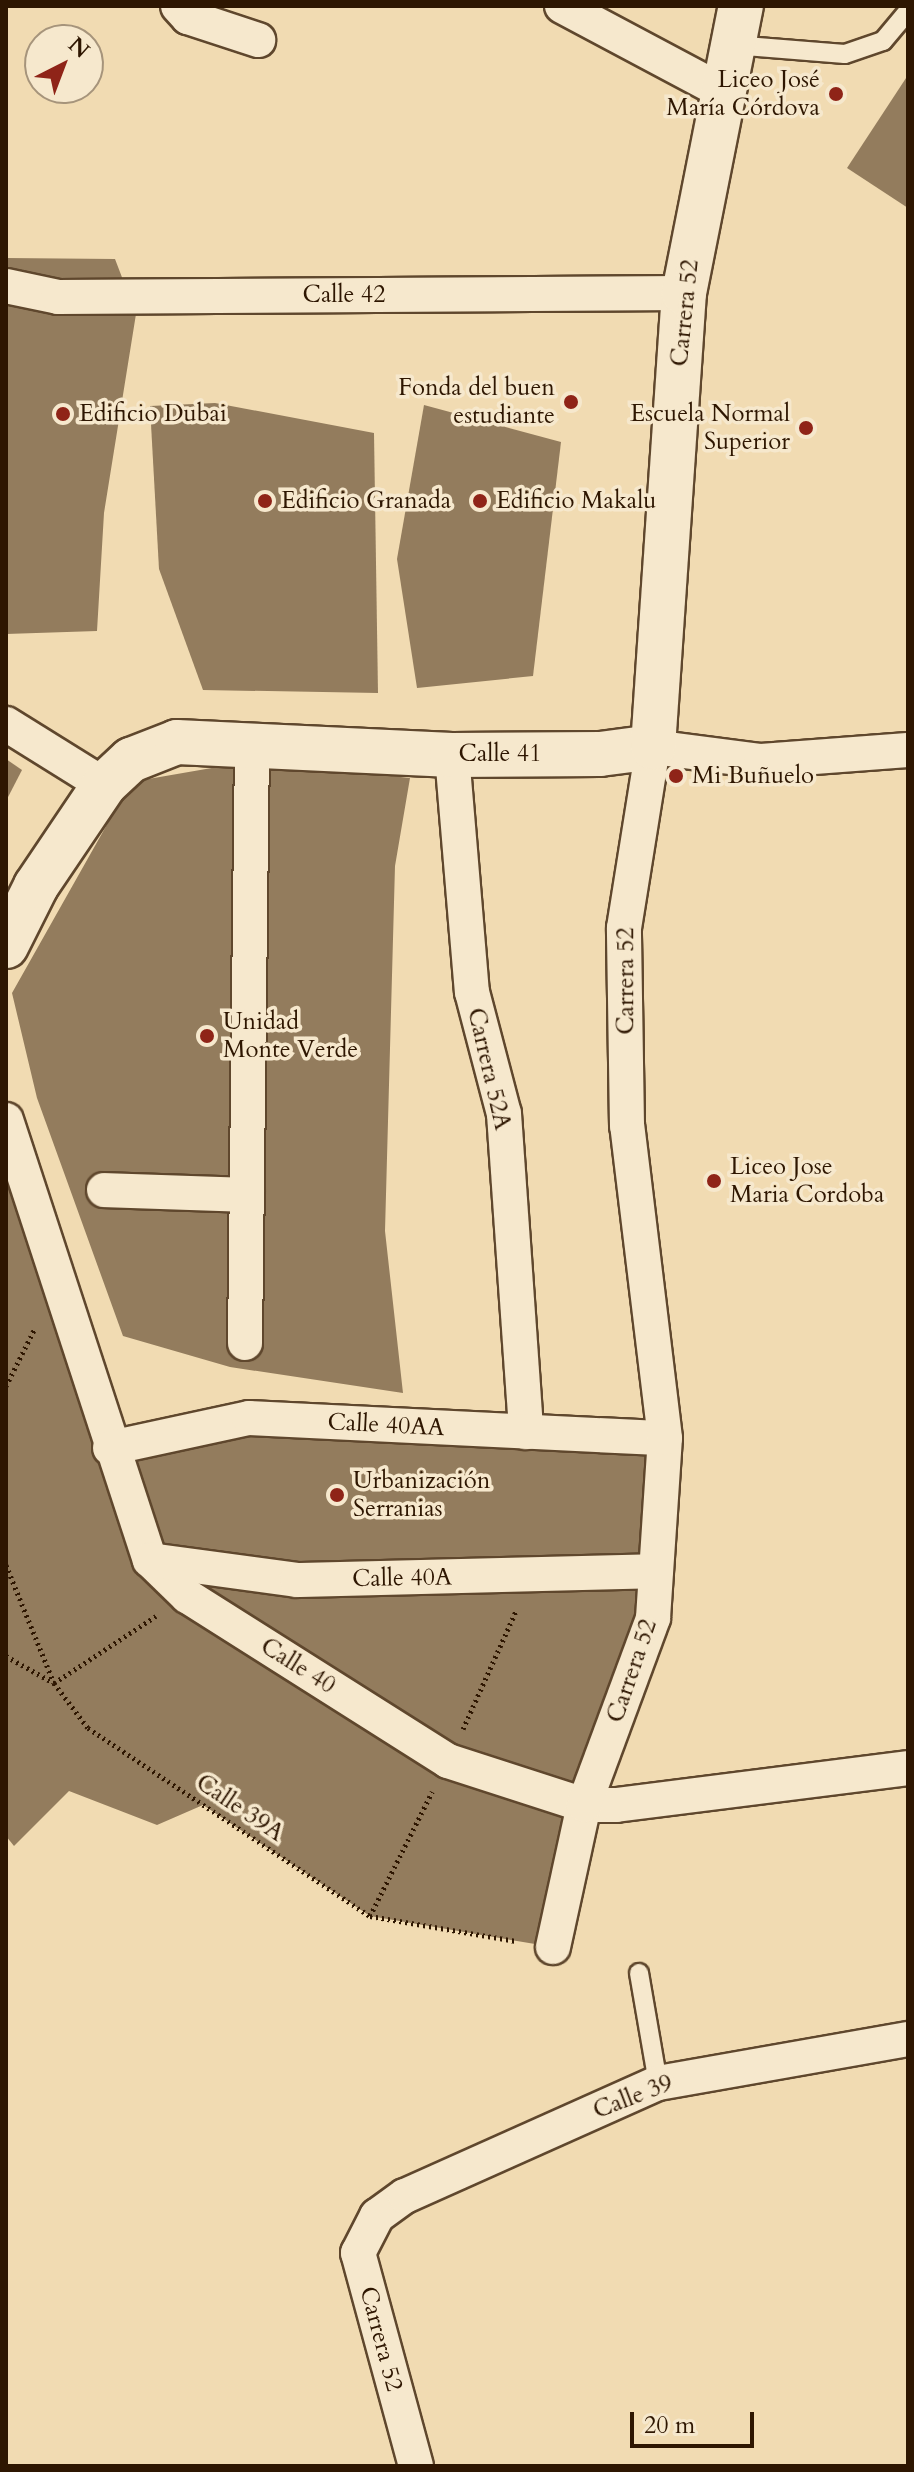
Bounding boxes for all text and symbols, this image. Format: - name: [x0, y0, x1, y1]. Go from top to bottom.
- north arrow: [24, 24, 104, 104]
- text: N: [62, 30, 96, 65]
- place label: Liceo José María Córdova: [666, 66, 820, 122]
- marker: Liceo José María Córdova: [827, 85, 845, 103]
- street label: Carrera 52: [665, 258, 705, 368]
- street label: Calle 42: [303, 281, 385, 309]
- place label: Fonda del buen estudiante: [398, 374, 555, 430]
- marker: Fonda del buen estudiante: [562, 393, 580, 411]
- place label: Edificio Dubai: [79, 400, 227, 428]
- place label: Escuela Normal Superior: [630, 400, 790, 456]
- marker: Edificio Dubai: [54, 405, 72, 423]
- marker: Escuela Normal Superior: [797, 419, 815, 437]
- place label: Edificio Granada: [281, 487, 451, 515]
- place label: Edificio Makalu: [496, 487, 656, 515]
- marker: Edificio Granada: [256, 492, 274, 510]
- marker: Edificio Makalu: [471, 492, 489, 510]
- street label: Calle 41: [459, 740, 541, 768]
- place label: Mi Buñuelo: [692, 762, 814, 790]
- marker: Mi Buñuelo: [667, 767, 685, 785]
- street label: Carrera 52: [612, 927, 640, 1035]
- street label: Carrera 52A: [461, 1005, 517, 1133]
- place label: Unidad Monte Verde: [223, 1008, 358, 1064]
- marker: Unidad Monte Verde: [198, 1027, 216, 1045]
- place label: Liceo Jose Maria Cordoba: [730, 1153, 884, 1209]
- marker: Liceo Jose Maria Cordoba: [705, 1172, 723, 1190]
- street label: Calle 40AA: [327, 1408, 445, 1442]
- place label: Urbanización Serranias: [353, 1467, 490, 1523]
- marker: Urbanización Serranias: [328, 1486, 346, 1504]
- street label: Calle 40A: [352, 1563, 452, 1593]
- street label: Carrera 52: [601, 1616, 663, 1726]
- street label: Calle 40: [255, 1632, 341, 1700]
- street label: Calle 39A: [191, 1768, 289, 1848]
- street label: Calle 39: [589, 2069, 677, 2125]
- street label: Carrera 52: [353, 2283, 409, 2395]
- scale bar: [634, 2396, 758, 2446]
- text: 20 m: [644, 2409, 695, 2442]

